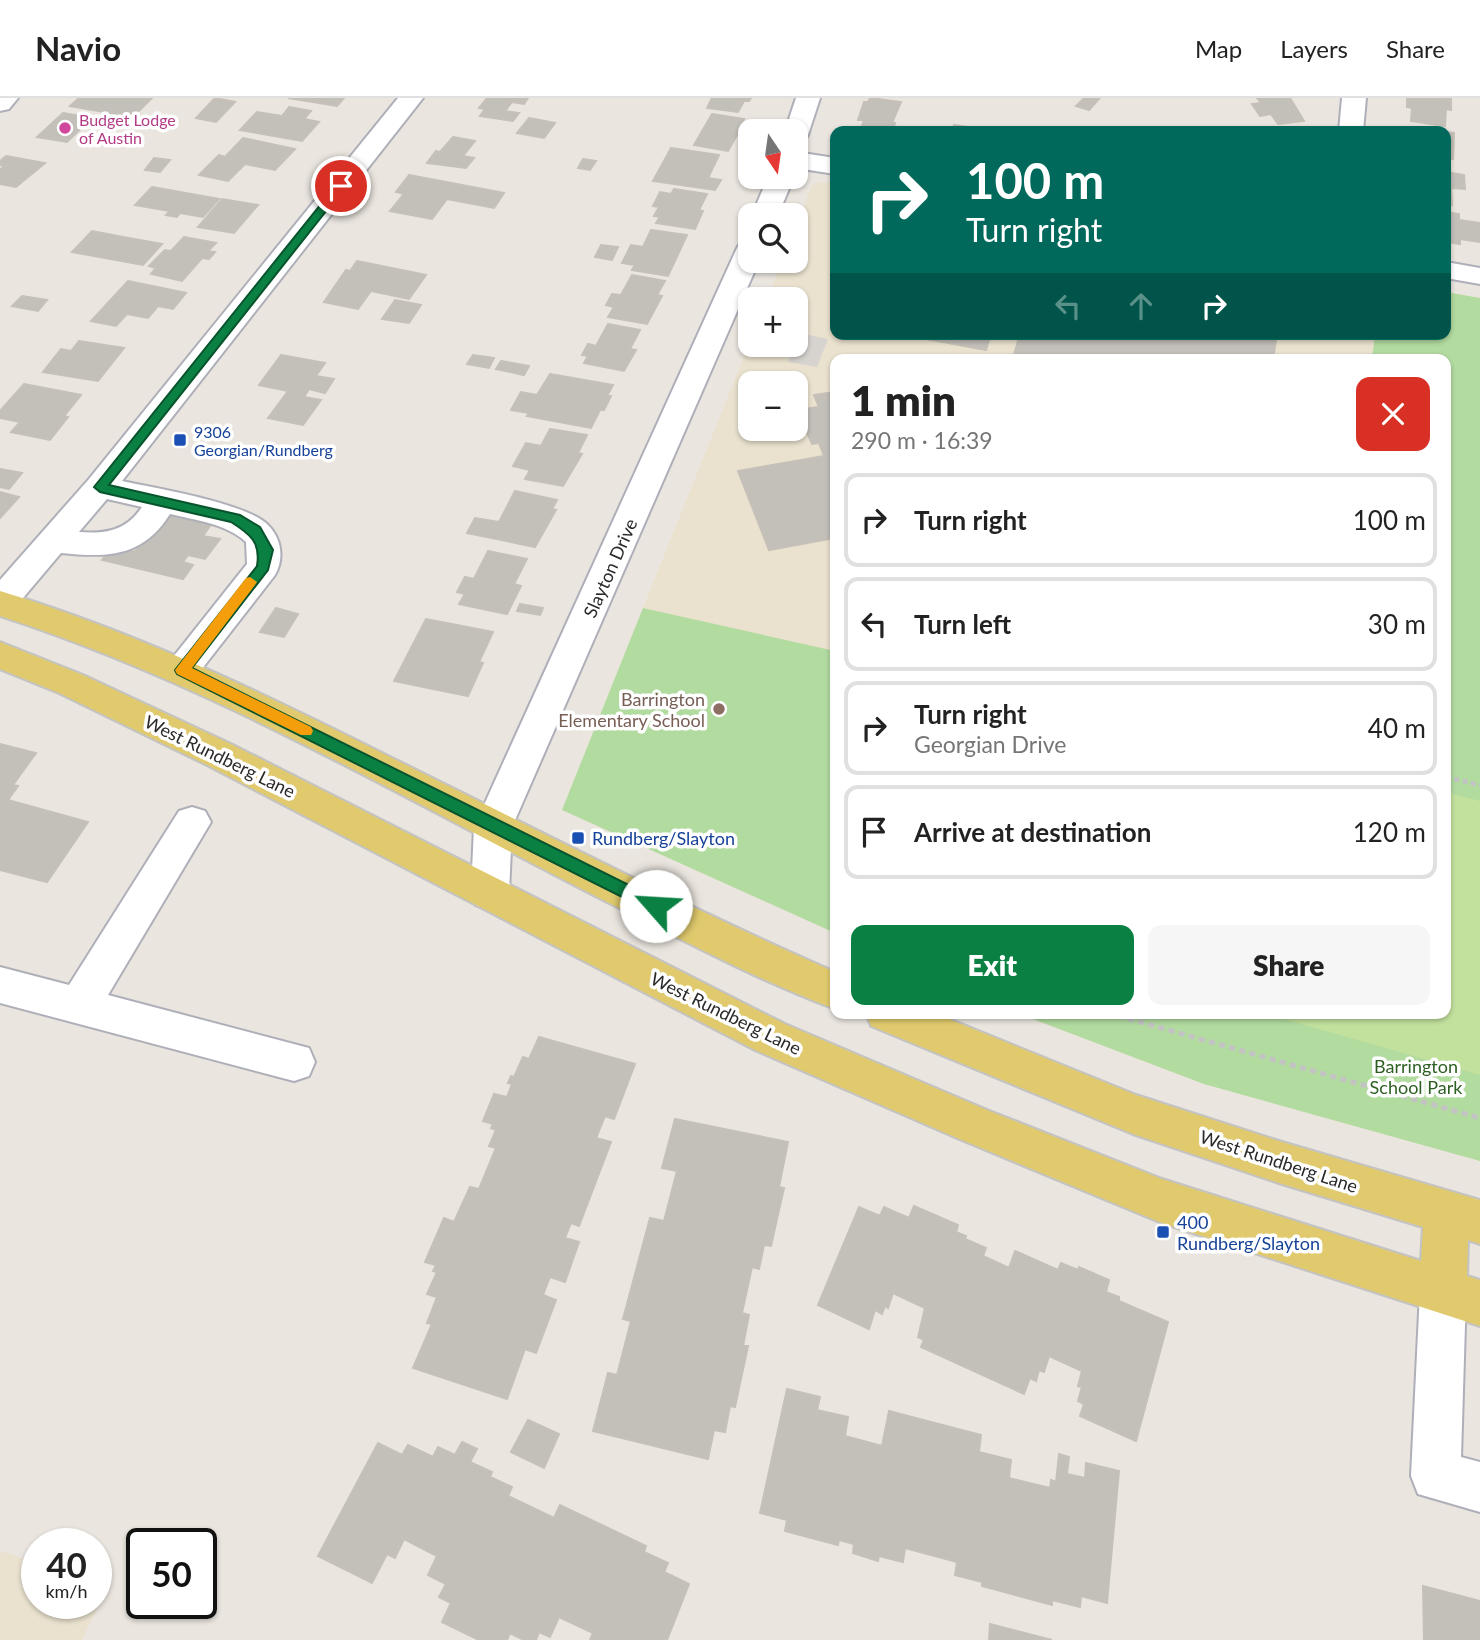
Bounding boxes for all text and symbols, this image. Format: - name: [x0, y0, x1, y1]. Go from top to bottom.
- text: Navio: [35, 28, 121, 68]
- text: Map: [1195, 34, 1242, 63]
- text: Layers: [1280, 34, 1348, 63]
- text: Share: [1386, 34, 1445, 63]
- place label: Budget Lodge of Austin: [79, 110, 176, 147]
- north arrow: [738, 119, 808, 189]
- map controls: [738, 119, 808, 441]
- marker: Budget Lodge of Austin: [57, 120, 73, 136]
- text: 100 m: [966, 151, 1104, 209]
- icon: right: [851, 154, 942, 245]
- pin: [311, 156, 371, 216]
- icon: arrive: [322, 167, 360, 205]
- button: search: [738, 203, 808, 273]
- text: Turn right: [966, 210, 1102, 249]
- button: +: [738, 287, 808, 357]
- icon: left: [1049, 287, 1087, 325]
- icon: ahead: [1122, 287, 1160, 325]
- icon: right: [1195, 287, 1233, 325]
- button: −: [738, 371, 808, 441]
- text: 1 min: [851, 375, 956, 425]
- button: close: [1356, 377, 1430, 451]
- place label: 9306 Georgian/Rundberg: [194, 422, 333, 459]
- text: 290 m · 16:39: [851, 426, 993, 454]
- marker: 9306 Georgian/Rundberg: [172, 432, 188, 448]
- icon: right: [855, 501, 893, 539]
- text: Turn right: [914, 504, 1027, 536]
- text: 100 m: [1353, 504, 1426, 536]
- street label: Slayton Drive: [578, 515, 642, 621]
- icon: left: [855, 605, 893, 643]
- text: Turn left: [914, 608, 1011, 640]
- text: 30 m: [1368, 608, 1426, 640]
- place label: Barrington Elementary School: [558, 688, 705, 731]
- text: Turn right: [914, 698, 1027, 730]
- marker: Barrington Elementary School: [711, 701, 727, 717]
- icon: right: [855, 709, 893, 747]
- street label: West Rundberg Lane: [141, 710, 299, 802]
- text: 40 m: [1368, 712, 1426, 744]
- text: Georgian Drive: [914, 730, 1066, 758]
- icon: arrive: [855, 813, 893, 851]
- text: Arrive at destination: [914, 816, 1151, 848]
- text: 120 m: [1353, 816, 1426, 848]
- place label: Rundberg/Slayton: [592, 827, 735, 849]
- marker: Rundberg/Slayton: [570, 830, 586, 846]
- position arrow: [619, 869, 693, 943]
- button: Exit: [851, 925, 1134, 1005]
- button: Share: [1148, 925, 1430, 1005]
- street label: West Rundberg Lane: [647, 967, 805, 1059]
- park label: Barrington School Park: [1370, 1055, 1463, 1098]
- street label: West Rundberg Lane: [1197, 1125, 1361, 1197]
- place label: 400 Rundberg/Slayton: [1177, 1211, 1320, 1254]
- marker: 400 Rundberg/Slayton: [1155, 1224, 1171, 1240]
- speed limit sign: 50: [126, 1528, 217, 1619]
- text: 40: [46, 1543, 87, 1585]
- text: km/h: [45, 1580, 88, 1602]

